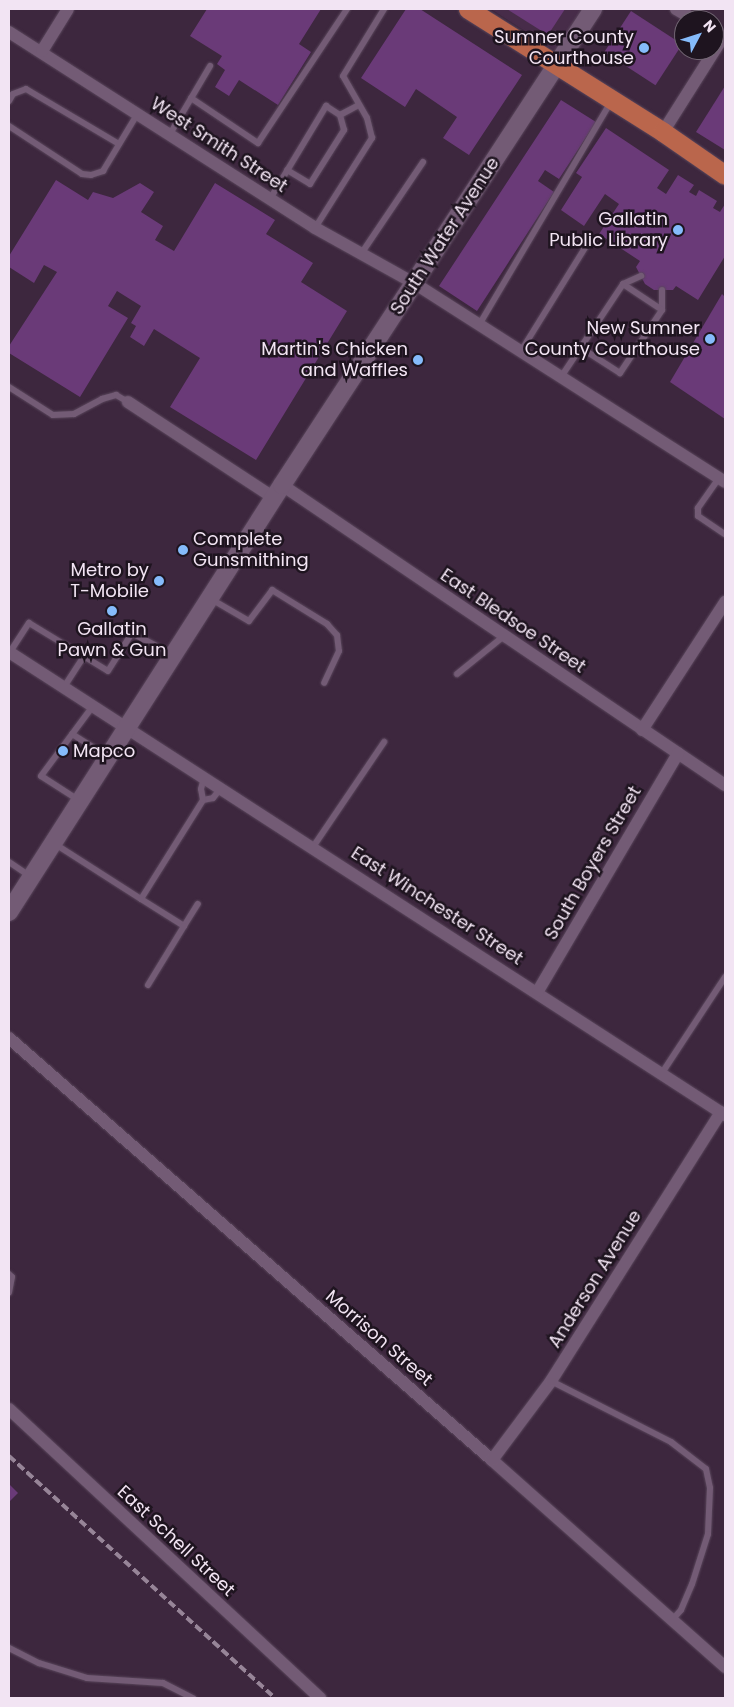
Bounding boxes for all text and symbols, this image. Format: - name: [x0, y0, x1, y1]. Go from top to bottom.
- north arrow: [674, 10, 724, 60]
- text: N: [699, 16, 721, 36]
- place label: Sumner County Courthouse: [494, 27, 634, 70]
- marker: Sumner County Courthouse: [638, 42, 650, 54]
- street label: West Smith Street: [147, 93, 291, 197]
- street label: South Water Avenue: [386, 153, 504, 319]
- place label: Gallatin Public Library: [549, 209, 668, 252]
- marker: Gallatin Public Library: [672, 224, 684, 236]
- place label: New Sumner County Courthouse: [525, 318, 700, 360]
- marker: New Sumner County Courthouse: [704, 333, 716, 345]
- place label: Martin's Chicken and Waffles: [261, 339, 408, 382]
- marker: Martin's Chicken and Waffles: [412, 354, 424, 366]
- place label: Complete Gunsmithing: [193, 529, 309, 572]
- marker: Complete Gunsmithing: [177, 544, 189, 556]
- place label: Metro by T-Mobile: [70, 560, 149, 602]
- street label: East Bledsoe Street: [436, 564, 590, 678]
- marker: Metro by T-Mobile: [153, 575, 165, 587]
- marker: Gallatin Pawn & Gun: [106, 605, 118, 617]
- place label: Gallatin Pawn & Gun: [58, 619, 166, 662]
- place label: Mapco: [73, 740, 135, 762]
- marker: Mapco: [57, 745, 69, 757]
- street label: South Boyers Street: [540, 782, 646, 944]
- street label: East Winchester Street: [347, 842, 527, 970]
- street label: Anderson Avenue: [544, 1206, 646, 1352]
- street label: Morrison Street: [321, 1286, 437, 1390]
- street label: East Schell Street: [113, 1481, 239, 1601]

